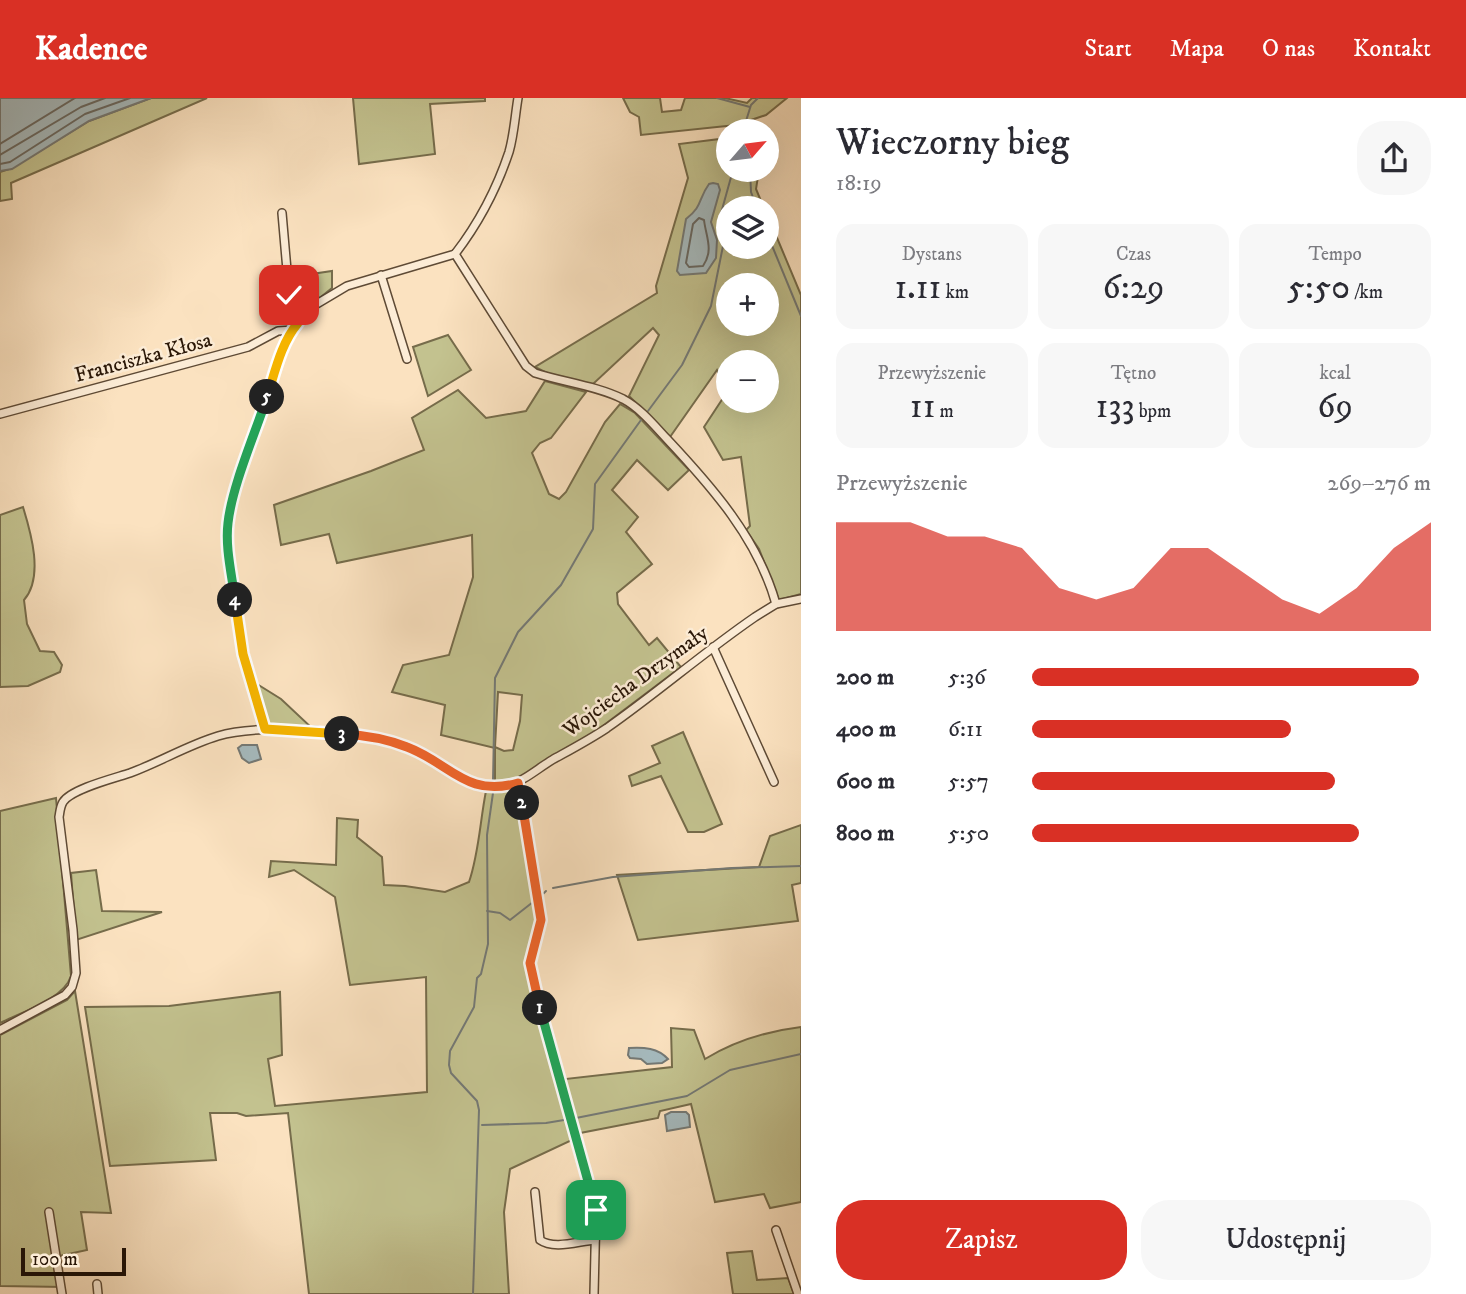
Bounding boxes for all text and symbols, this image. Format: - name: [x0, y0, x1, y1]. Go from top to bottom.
- text: Kadence: [35, 29, 147, 70]
- text: Start: [1085, 34, 1132, 64]
- text: Mapa: [1170, 34, 1224, 64]
- text: O nas: [1262, 34, 1315, 64]
- text: Kontakt: [1353, 34, 1431, 64]
- north arrow: [716, 119, 779, 182]
- map controls: [716, 119, 779, 413]
- text: Wieczorny bieg: [836, 119, 1069, 167]
- button: share: [1357, 121, 1431, 195]
- text: 18:19: [836, 169, 882, 198]
- button: layers: [716, 196, 779, 259]
- text: Dystans: [902, 243, 962, 266]
- text: Czas: [1116, 243, 1151, 266]
- text: Tempo: [1308, 243, 1362, 266]
- pin: [259, 265, 319, 325]
- text: 1.11: [895, 266, 941, 310]
- text: 6:29: [1102, 266, 1165, 310]
- text: 5:50: [1287, 266, 1350, 310]
- button: +: [716, 273, 779, 336]
- icon: check: [270, 276, 308, 314]
- text: km: [941, 281, 969, 304]
- text: /km: [1350, 281, 1383, 304]
- street label: Franciszka Kłosa: [72, 327, 215, 389]
- button: −: [716, 350, 779, 413]
- text: Przewyższenie: [877, 362, 986, 385]
- text: Tętno: [1111, 362, 1156, 385]
- text: kcal: [1320, 362, 1351, 385]
- pin: 5: [250, 380, 284, 414]
- text: 5: [262, 385, 271, 408]
- text: 11: [910, 385, 936, 429]
- text: 133: [1096, 385, 1135, 429]
- text: 69: [1317, 385, 1353, 429]
- text: m: [936, 400, 954, 423]
- text: bpm: [1135, 400, 1171, 423]
- text: Przewyższenie: [836, 469, 968, 498]
- text: 269–276 m: [1327, 469, 1431, 498]
- pin: 4: [218, 582, 252, 618]
- text: 4: [229, 588, 240, 611]
- street label: Wojciecha Drzymały: [557, 620, 714, 744]
- text: 200 m: [836, 663, 894, 692]
- text: 5:36: [948, 663, 986, 692]
- text: 400 m: [836, 715, 896, 744]
- text: 6:11: [948, 715, 983, 744]
- pin: 3: [324, 716, 360, 752]
- text: 3: [338, 722, 345, 745]
- text: 600 m: [836, 767, 895, 796]
- text: 5:57: [948, 767, 989, 796]
- pin: 2: [504, 786, 540, 820]
- text: 2: [517, 791, 526, 814]
- text: 800 m: [836, 819, 894, 848]
- text: 5:50: [948, 819, 989, 848]
- pin: 1: [522, 990, 558, 1026]
- text: 1: [536, 996, 543, 1019]
- pin: [566, 1180, 626, 1240]
- icon: arrive: [577, 1191, 615, 1229]
- button: Zapisz: [836, 1200, 1127, 1280]
- button: Udostępnij: [1141, 1200, 1431, 1280]
- scale bar: [21, 1245, 126, 1277]
- text: 100 m: [32, 1248, 78, 1271]

